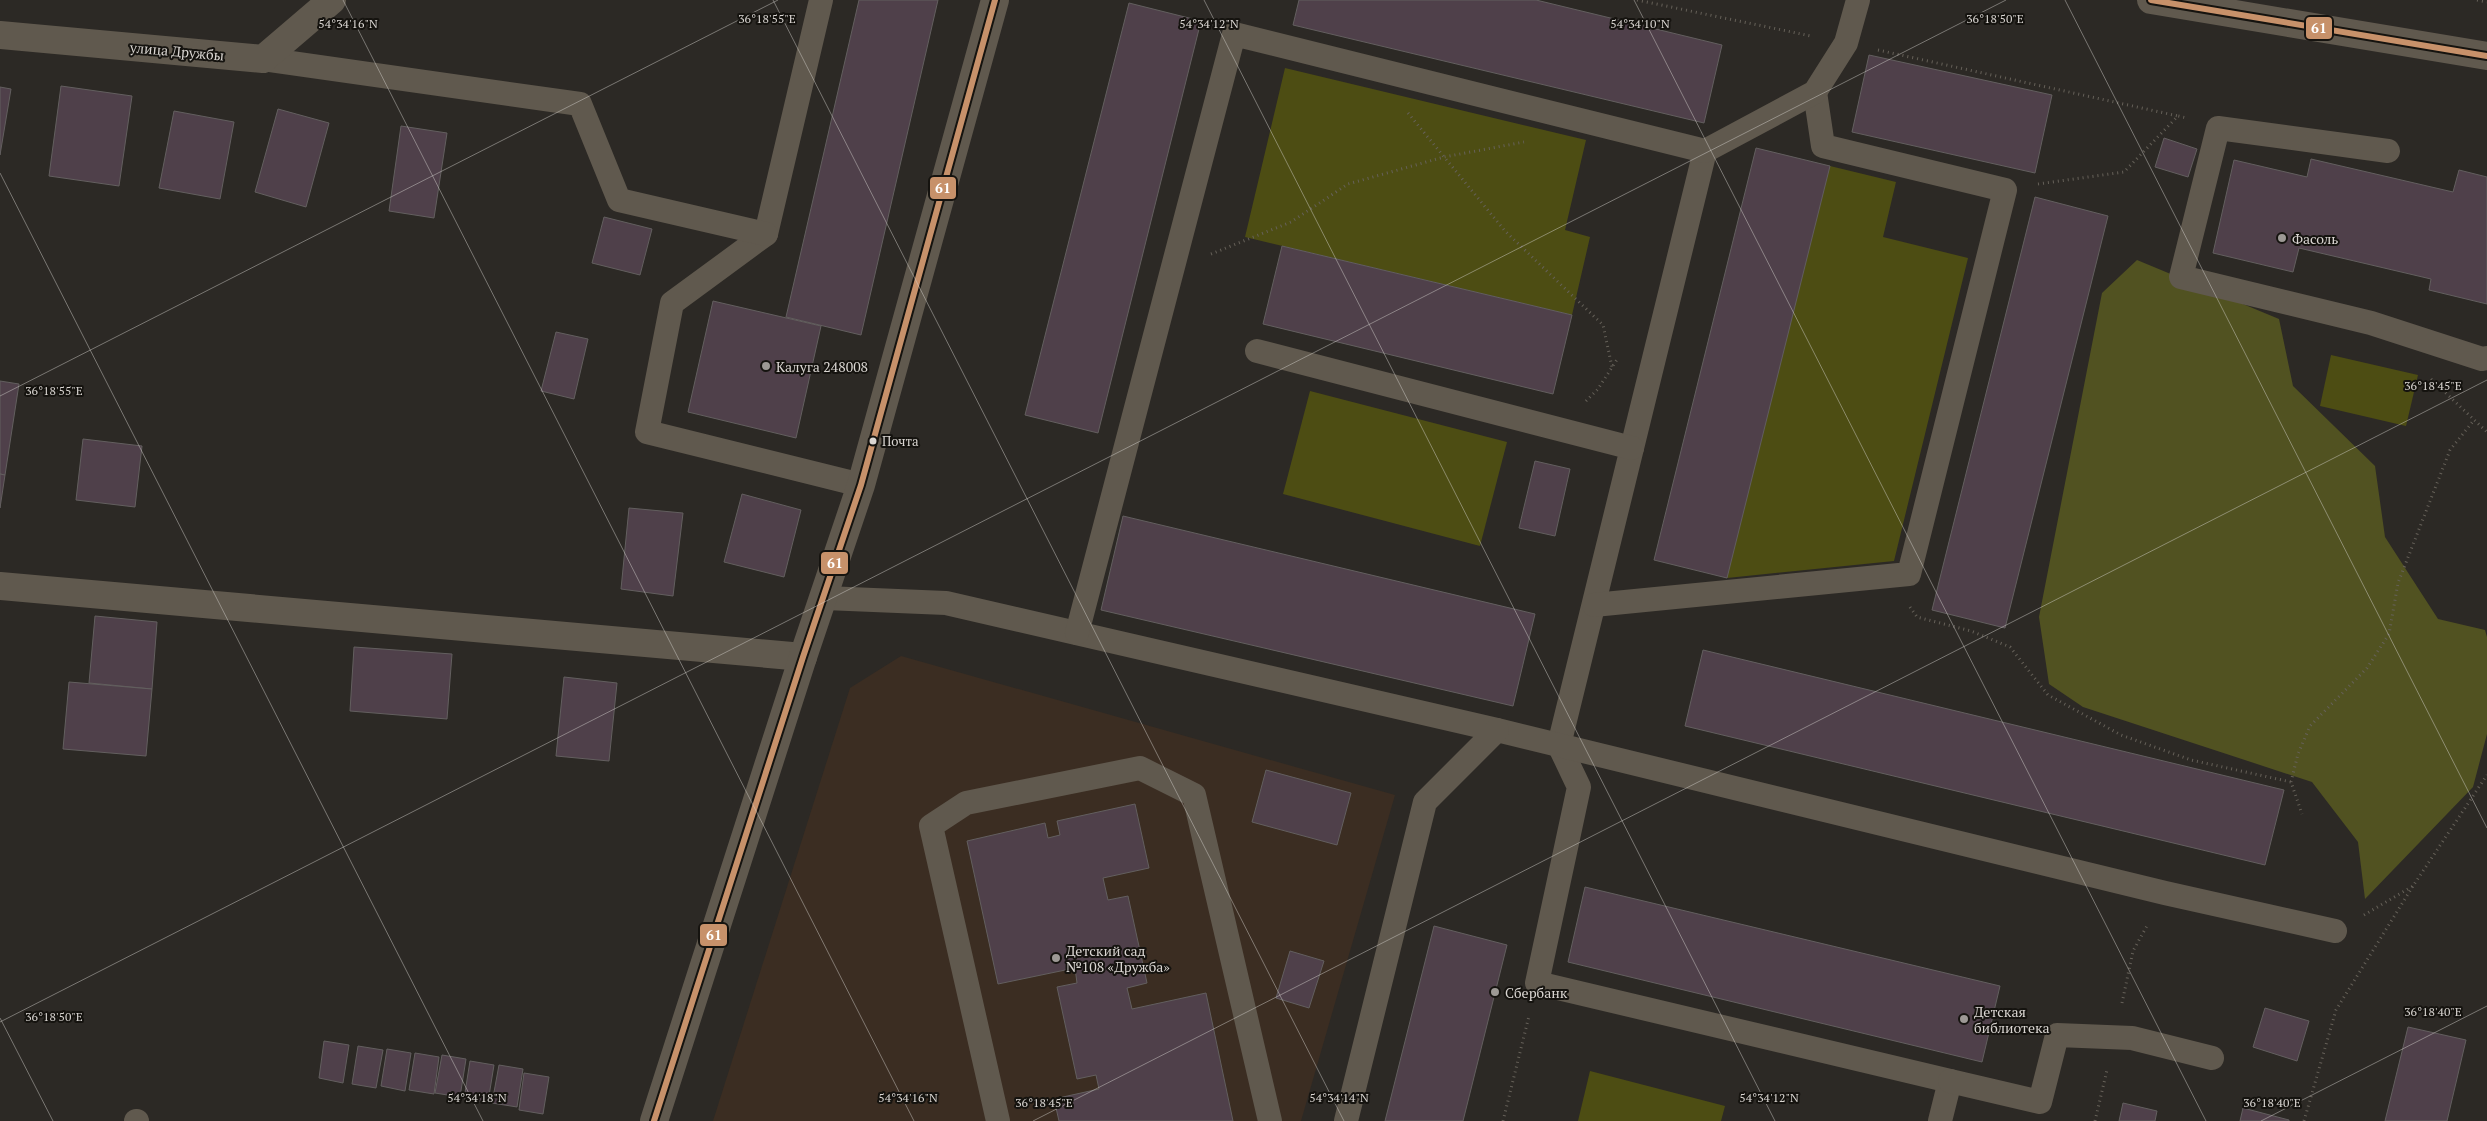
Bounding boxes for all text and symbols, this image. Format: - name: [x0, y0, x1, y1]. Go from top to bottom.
- text: 36°18'55"E: [738, 11, 796, 26]
- text: 36°18'50"E: [1966, 11, 2024, 26]
- text: 54°34'16"N: [318, 16, 378, 31]
- text: 54°34'12"N: [1179, 16, 1239, 31]
- text: 54°34'10"N: [1610, 16, 1670, 31]
- line badge: 61: [2305, 16, 2333, 40]
- text: 61: [2311, 18, 2327, 37]
- street label: улица Дружбы: [128, 37, 225, 65]
- line badge: 61: [929, 176, 957, 200]
- text: 61: [935, 178, 951, 197]
- place label: Фасоль: [2292, 229, 2338, 248]
- marker: Фасоль: [2276, 232, 2288, 244]
- place label: Калуга 248008: [776, 357, 868, 376]
- marker: Калуга 248008: [760, 360, 772, 372]
- text: 36°18'45"E: [2404, 378, 2462, 393]
- text: 36°18'55"E: [25, 383, 83, 398]
- place label: Почта: [882, 432, 919, 450]
- marker: Почта: [868, 436, 878, 446]
- line badge: 61: [820, 551, 849, 575]
- text: 61: [827, 553, 843, 572]
- line badge: 61: [699, 923, 728, 947]
- text: 61: [706, 925, 722, 944]
- place label: Детский сад №108 «Дружба»: [1066, 941, 1170, 976]
- marker: Детский сад №108 «Дружба»: [1050, 952, 1062, 964]
- place label: Сбербанк: [1505, 983, 1568, 1002]
- marker: Сбербанк: [1489, 986, 1501, 998]
- place label: Детская библиотека: [1974, 1002, 2050, 1037]
- text: 36°18'40"E: [2404, 1004, 2462, 1019]
- text: 36°18'50"E: [25, 1009, 83, 1024]
- marker: Детская библиотека: [1958, 1013, 1970, 1025]
- text: 54°34'18"N: [447, 1090, 507, 1105]
- text: 54°34'16"N: [878, 1090, 938, 1105]
- text: 54°34'14"N: [1309, 1090, 1369, 1105]
- text: 54°34'12"N: [1739, 1090, 1799, 1105]
- text: 36°18'45"E: [1015, 1095, 1073, 1110]
- text: 36°18'40"E: [2243, 1095, 2301, 1110]

